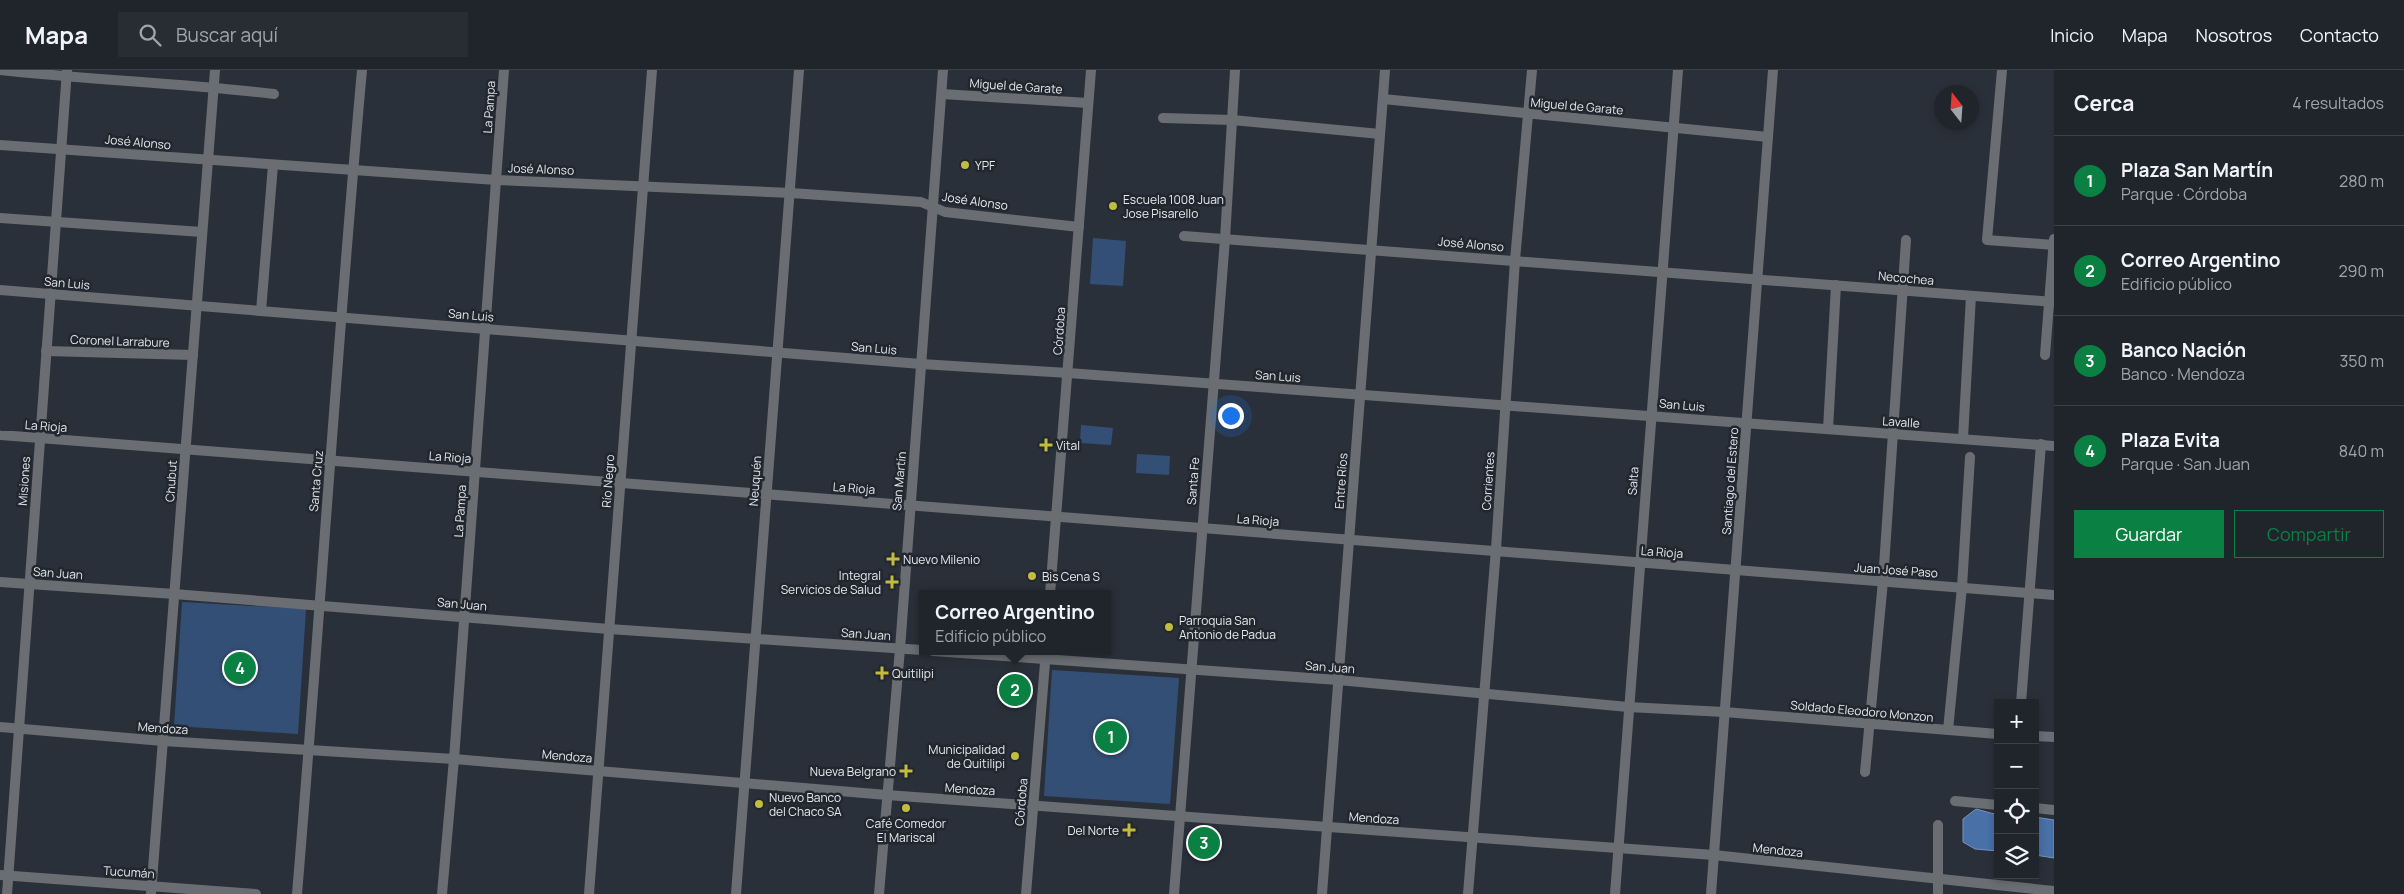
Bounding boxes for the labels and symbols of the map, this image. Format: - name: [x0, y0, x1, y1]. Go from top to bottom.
- street label: Miguel de Garate: [969, 74, 1063, 98]
- street label: La Pampa: [479, 80, 499, 134]
- north arrow: [1934, 85, 1979, 130]
- street label: Miguel de Garate: [1530, 93, 1624, 119]
- street label: José Alonso: [104, 131, 172, 153]
- place label: YPF: [975, 157, 995, 174]
- street label: José Alonso: [508, 159, 574, 179]
- marker: YPF: [959, 159, 971, 171]
- street label: José Alonso: [941, 188, 1009, 214]
- place label: Escuela 1008 Juan Jose Pisarello: [1123, 191, 1224, 222]
- marker: Escuela 1008 Juan Jose Pisarello: [1107, 200, 1119, 212]
- street label: José Alonso: [1437, 233, 1505, 255]
- street label: Necochea: [1877, 267, 1935, 289]
- street label: San Luis: [43, 273, 91, 293]
- street label: San Luis: [447, 305, 495, 325]
- street label: Córdoba: [1049, 307, 1069, 355]
- street label: Coronel Larrabure: [70, 331, 170, 351]
- street label: San Luis: [850, 338, 898, 358]
- street label: San Luis: [1254, 366, 1302, 386]
- street label: San Luis: [1658, 395, 1706, 415]
- your location: [1218, 403, 1244, 429]
- street label: Lavalle: [1882, 412, 1920, 432]
- street label: La Rioja: [24, 416, 68, 436]
- street label: Santiago del Estero: [1718, 427, 1742, 535]
- place label: Vital: [1056, 437, 1080, 454]
- marker: Vital: [1040, 439, 1052, 451]
- street label: La Rioja: [428, 447, 472, 467]
- street label: Santa Cruz: [305, 450, 327, 512]
- street label: San Martín: [888, 451, 910, 511]
- street label: Corrientes: [1477, 451, 1499, 511]
- street label: Entre Ríos: [1331, 452, 1351, 510]
- street label: Río Negro: [598, 454, 618, 508]
- street label: Neuquén: [745, 455, 765, 507]
- street label: Misiones: [14, 456, 34, 506]
- street label: Santa Fe: [1183, 456, 1203, 506]
- street label: Chubut: [161, 459, 181, 502]
- street label: Salta: [1624, 466, 1642, 496]
- street label: La Rioja: [832, 478, 876, 498]
- street label: La Pampa: [450, 484, 470, 538]
- street label: La Rioja: [1236, 510, 1280, 530]
- street label: La Rioja: [1640, 542, 1684, 562]
- place label: Nuevo Milenio: [903, 551, 980, 568]
- marker: Nuevo Milenio: [887, 553, 899, 565]
- street label: Juan José Paso: [1853, 559, 1939, 581]
- street label: San Juan: [32, 563, 84, 583]
- place label: Integral Servicios de Salud: [781, 567, 881, 598]
- place label: Bis Cena S: [1042, 568, 1100, 585]
- marker: Bis Cena S: [1026, 570, 1038, 582]
- marker: Integral Servicios de Salud: [885, 575, 899, 589]
- street label: San Juan: [436, 593, 488, 615]
- place label: Parroquia San Antonio de Padua: [1179, 612, 1276, 643]
- marker: Parroquia San Antonio de Padua: [1163, 621, 1175, 633]
- street label: San Juan: [840, 624, 892, 644]
- pin: 4: [224, 649, 256, 687]
- street label: San Juan: [1304, 657, 1356, 677]
- place label: Quitilipi: [892, 665, 934, 682]
- marker: Quitilipi: [876, 667, 888, 679]
- pin: 2: [999, 671, 1031, 709]
- street label: Soldado Eleodoro Monzon: [1790, 696, 1934, 726]
- street label: Mendoza: [137, 718, 189, 738]
- pin: 1: [1095, 718, 1127, 756]
- place label: Municipalidad de Quitilipi: [928, 741, 1005, 772]
- street label: Mendoza: [541, 745, 593, 767]
- marker: Municipalidad de Quitilipi: [1009, 750, 1021, 762]
- place label: Nueva Belgrano: [810, 763, 896, 780]
- marker: Nueva Belgrano: [900, 765, 912, 777]
- street label: Córdoba: [1010, 777, 1032, 827]
- street label: Mendoza: [944, 779, 996, 799]
- place label: Nuevo Banco del Chaco SA: [769, 789, 842, 820]
- marker: Nuevo Banco del Chaco SA: [753, 798, 765, 810]
- marker: Café Comedor El Mariscal: [900, 802, 912, 814]
- street label: Mendoza: [1348, 808, 1400, 828]
- place label: Café Comedor El Mariscal: [866, 815, 947, 846]
- place label: Del Norte: [1068, 822, 1119, 839]
- marker: Del Norte: [1123, 824, 1135, 836]
- pin: 3: [1188, 824, 1220, 862]
- street label: Mendoza: [1752, 839, 1804, 861]
- street label: Tucumán: [103, 862, 155, 882]

